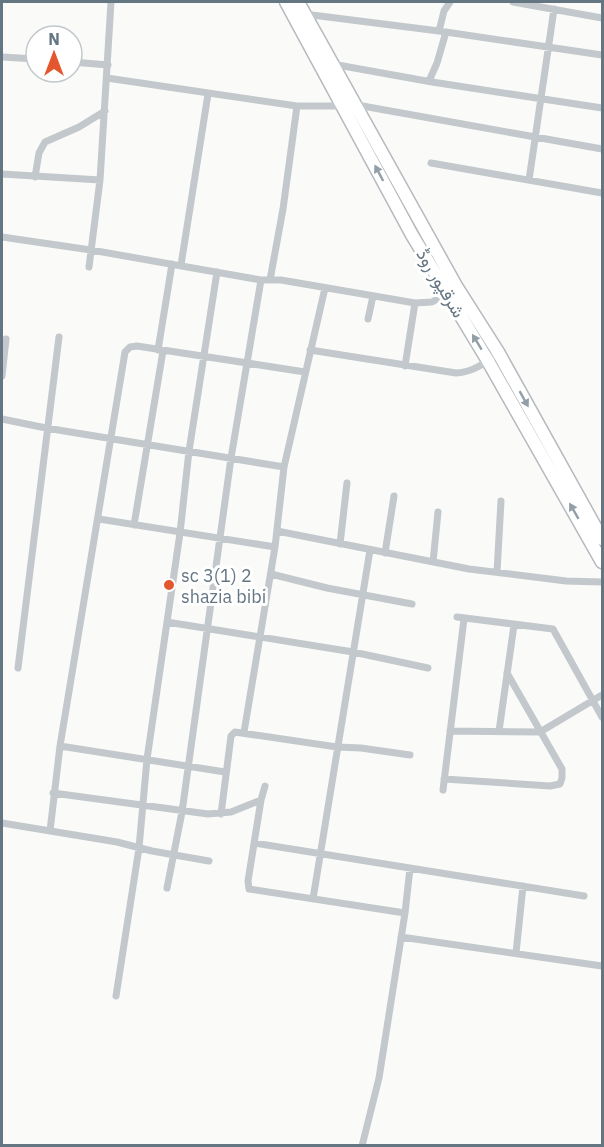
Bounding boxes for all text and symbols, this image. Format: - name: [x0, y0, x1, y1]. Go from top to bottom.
- north arrow: [24, 24, 84, 84]
- text: N: [48, 29, 60, 49]
- one-way arrow: [374, 164, 384, 181]
- street label: شرقپور روڈ: [411, 244, 471, 322]
- one-way arrow: [471, 334, 482, 350]
- one-way arrow: [519, 391, 529, 408]
- one-way arrow: [569, 502, 579, 519]
- place label: sc 3(1) 2 shazia bibi: [181, 564, 266, 608]
- marker: sc 3(1) 2 shazia bibi: [162, 578, 176, 592]

